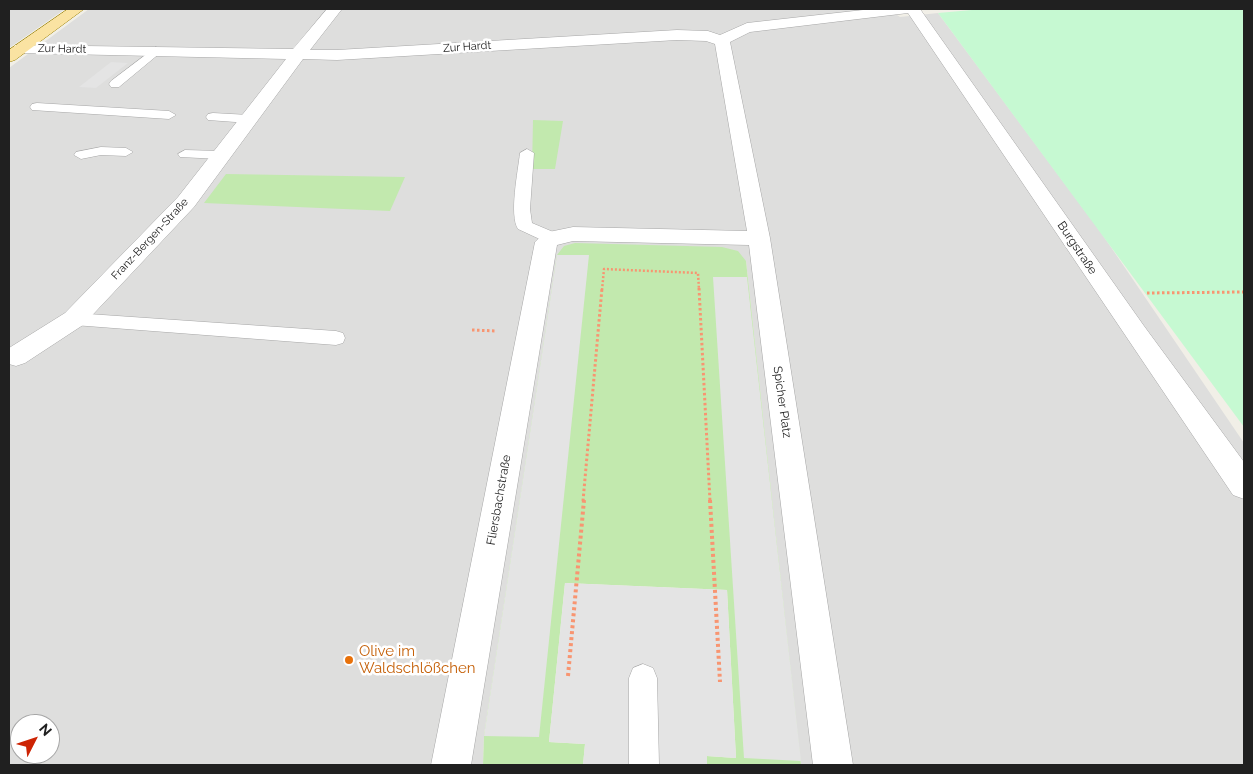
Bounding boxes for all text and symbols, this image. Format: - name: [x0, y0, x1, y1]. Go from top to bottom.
- street label: Zur Hardt: [442, 39, 492, 55]
- street label: Zur Hardt: [38, 42, 86, 56]
- street label: Franz-Bergen-Straße: [109, 196, 191, 282]
- street label: Burgstraße: [1054, 219, 1100, 277]
- street label: Spicher Platz: [770, 365, 794, 439]
- street label: Fliersbachstraße: [484, 454, 514, 546]
- place label: Olive im Waldschlößchen: [359, 642, 476, 677]
- marker: Olive im Waldschlößchen: [343, 654, 355, 666]
- north arrow: [10, 714, 60, 764]
- text: N: [36, 721, 55, 739]

